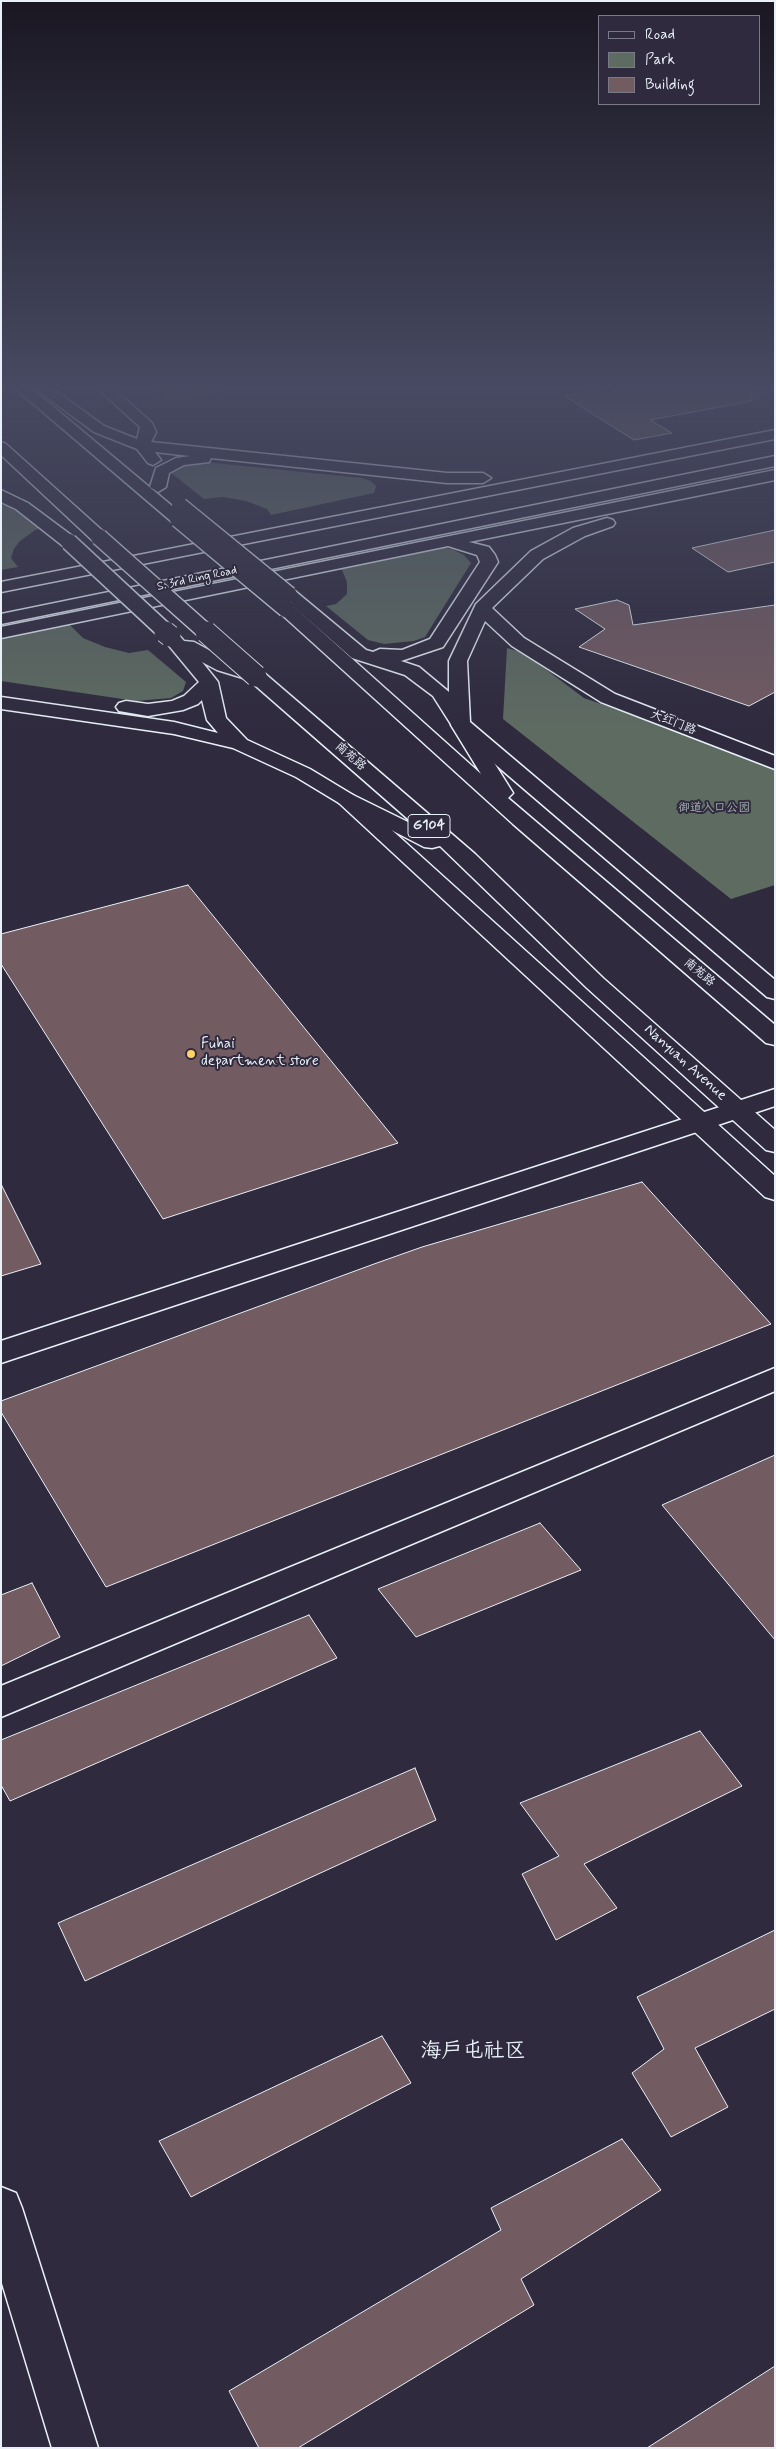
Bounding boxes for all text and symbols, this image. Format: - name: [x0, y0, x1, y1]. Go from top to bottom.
- legend: [598, 15, 761, 105]
- text: Road: [645, 25, 675, 45]
- text: Park: [645, 50, 675, 70]
- text: Building: [645, 75, 695, 95]
- street label: S. 3rd Ring Road: [156, 563, 238, 595]
- street label: 大红门路: [648, 708, 698, 738]
- street label: 南苑路: [332, 740, 368, 774]
- park label: 御道入口公园: [678, 801, 750, 815]
- road number: G104: [408, 814, 450, 838]
- street label: 南苑路: [681, 956, 717, 990]
- street label: Nanyuan Avenue: [640, 1021, 730, 1105]
- place label: Fuhai department store: [201, 1036, 319, 1071]
- marker: Fuhai department store: [185, 1048, 197, 1060]
- district label: 海户屯社区: [421, 2040, 525, 2066]

